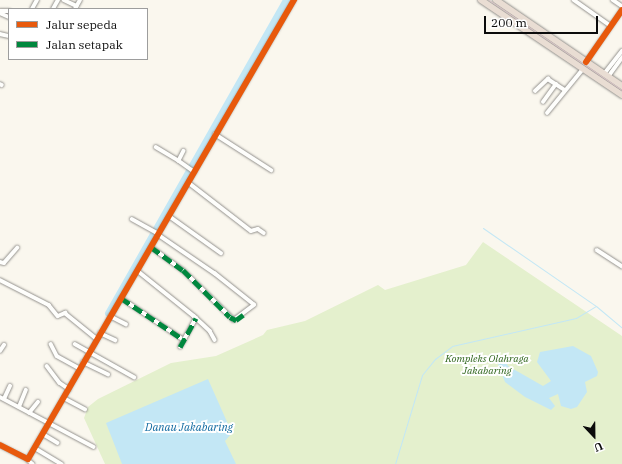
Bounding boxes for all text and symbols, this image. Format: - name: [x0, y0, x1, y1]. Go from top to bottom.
- legend: [8, 8, 148, 60]
- scale bar: [486, 8, 600, 34]
- text: 200 m: [491, 15, 527, 30]
- text: Jalur sepeda: [46, 17, 117, 32]
- text: Jalan setapak: [46, 37, 123, 52]
- park label: Kompleks Olahraga Jakabaring: [445, 352, 529, 376]
- north arrow: [574, 416, 614, 456]
- water label: Danau Jakabaring: [145, 420, 233, 434]
- text: U: [592, 439, 605, 455]

